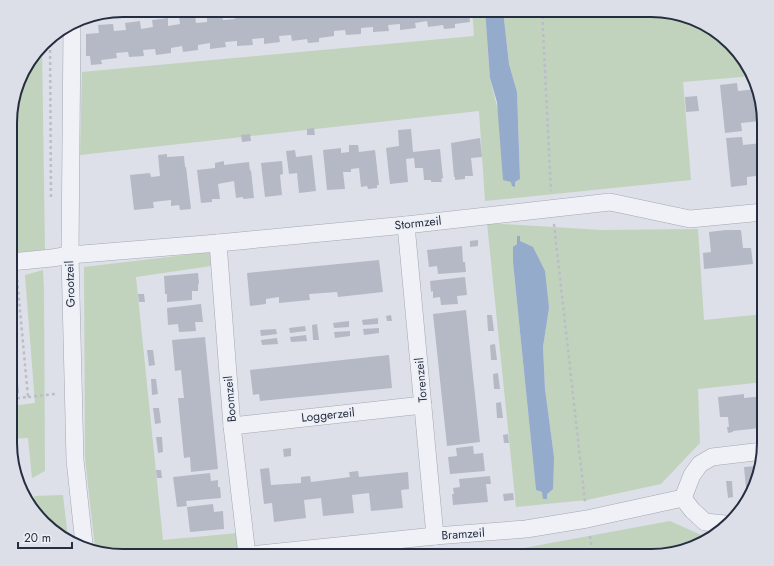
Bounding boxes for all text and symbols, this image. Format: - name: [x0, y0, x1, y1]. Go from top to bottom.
- street label: Stormzeil: [394, 212, 442, 234]
- street label: Grootzeil: [60, 260, 80, 308]
- street label: Torenzeil: [410, 357, 432, 403]
- street label: Boomzeil: [219, 375, 241, 423]
- street label: Loggerzeil: [300, 403, 356, 427]
- scale bar: [18, 524, 72, 550]
- street label: Bramzeil: [441, 524, 485, 544]
- text: 20 m: [24, 529, 51, 547]

